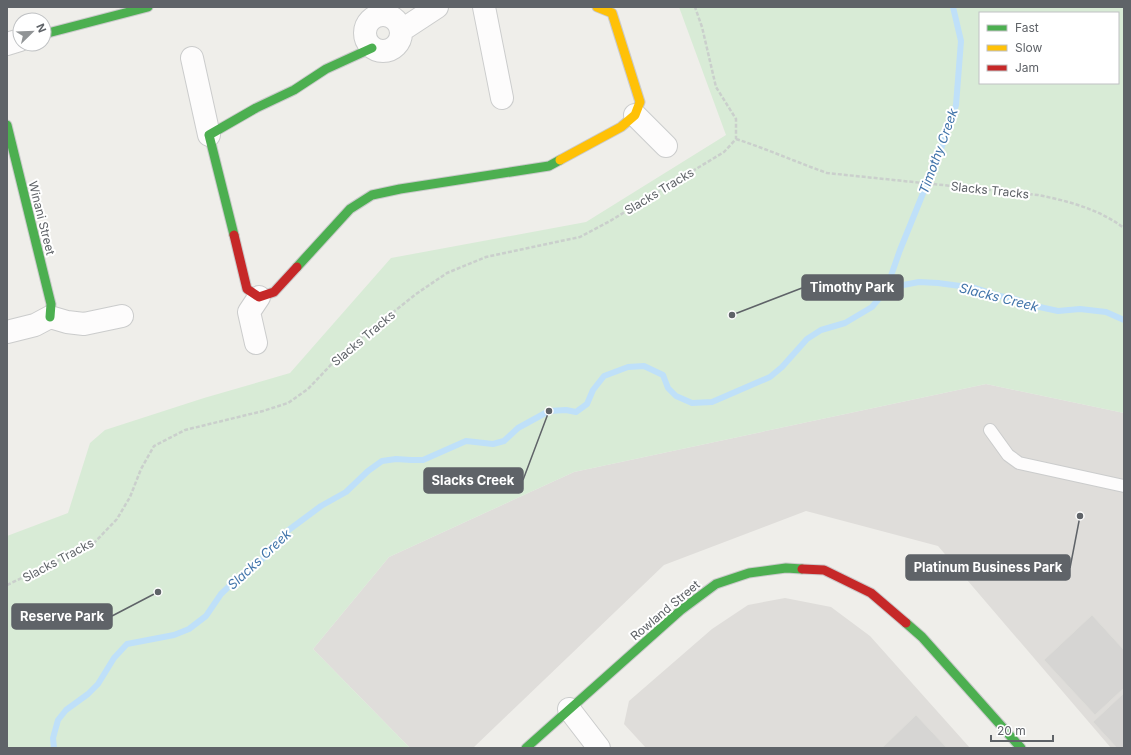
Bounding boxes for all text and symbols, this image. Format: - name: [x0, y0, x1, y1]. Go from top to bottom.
- north arrow: [12, 12, 52, 52]
- legend: [979, 12, 1119, 84]
- text: Fast: [1015, 20, 1039, 35]
- text: N: [33, 21, 49, 35]
- text: Slow: [1015, 40, 1043, 55]
- text: Jam: [1015, 60, 1039, 75]
- water label: Timothy Creek: [915, 105, 961, 196]
- street label: Slacks Tracks: [621, 164, 697, 218]
- street label: Slacks Tracks: [950, 178, 1030, 202]
- street label: Winani Street: [26, 179, 58, 257]
- callout: Timothy Park: [802, 275, 903, 300]
- text: Timothy Park: [810, 279, 895, 295]
- water label: Slacks Creek: [958, 279, 1041, 315]
- street label: Slacks Tracks: [328, 307, 398, 369]
- callout: Slacks Creek: [424, 468, 523, 493]
- text: Slacks Creek: [432, 472, 515, 488]
- water label: Slacks Creek: [224, 525, 295, 592]
- street label: Slacks Tracks: [20, 535, 96, 585]
- callout: Platinum Business Park: [906, 555, 1070, 580]
- text: Platinum Business Park: [914, 559, 1063, 575]
- street label: Rowland Street: [627, 577, 703, 643]
- callout: Reserve Park: [12, 604, 112, 629]
- text: Reserve Park: [20, 608, 104, 624]
- scale bar: [991, 717, 1053, 743]
- text: 20 m: [997, 723, 1026, 738]

